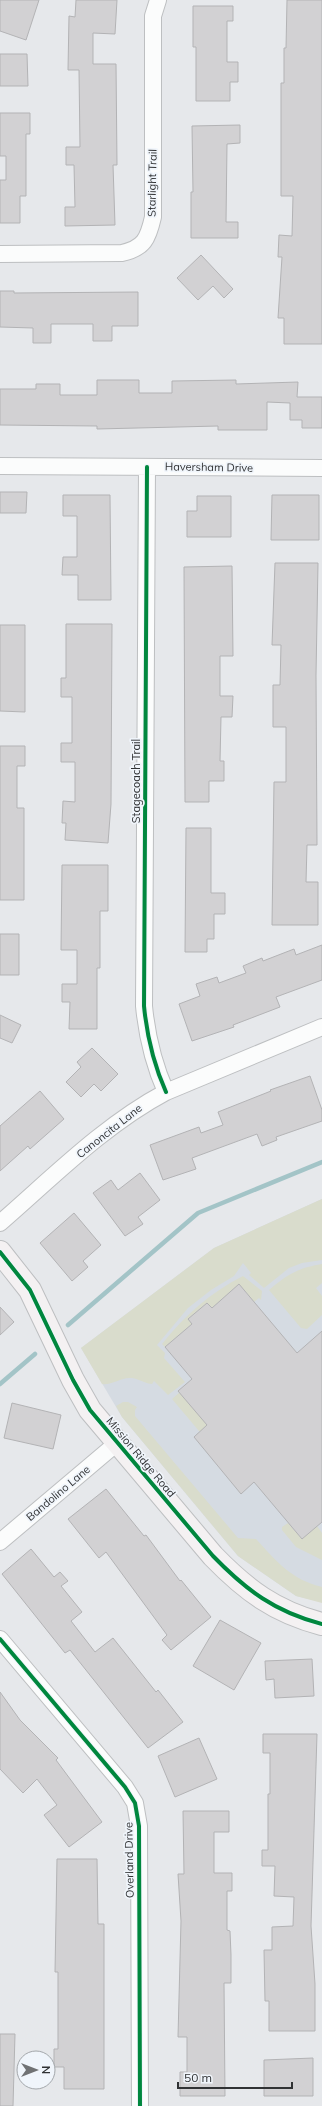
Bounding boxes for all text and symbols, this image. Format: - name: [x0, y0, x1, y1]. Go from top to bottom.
- street label: Starlight Trail: [144, 149, 160, 217]
- street label: Haversham Drive: [165, 459, 253, 475]
- street label: Stagecoach Trail: [129, 739, 143, 823]
- street label: Canoncita Lane: [73, 1101, 145, 1161]
- street label: Mission Ridge Road: [103, 1414, 179, 1500]
- street label: Bandolino Lane: [23, 1462, 93, 1524]
- street label: Overland Drive: [121, 1822, 137, 1898]
- north arrow: [16, 2050, 56, 2090]
- scale bar: [178, 2064, 292, 2090]
- text: N: [39, 2066, 53, 2074]
- text: 50 m: [184, 2070, 212, 2085]

